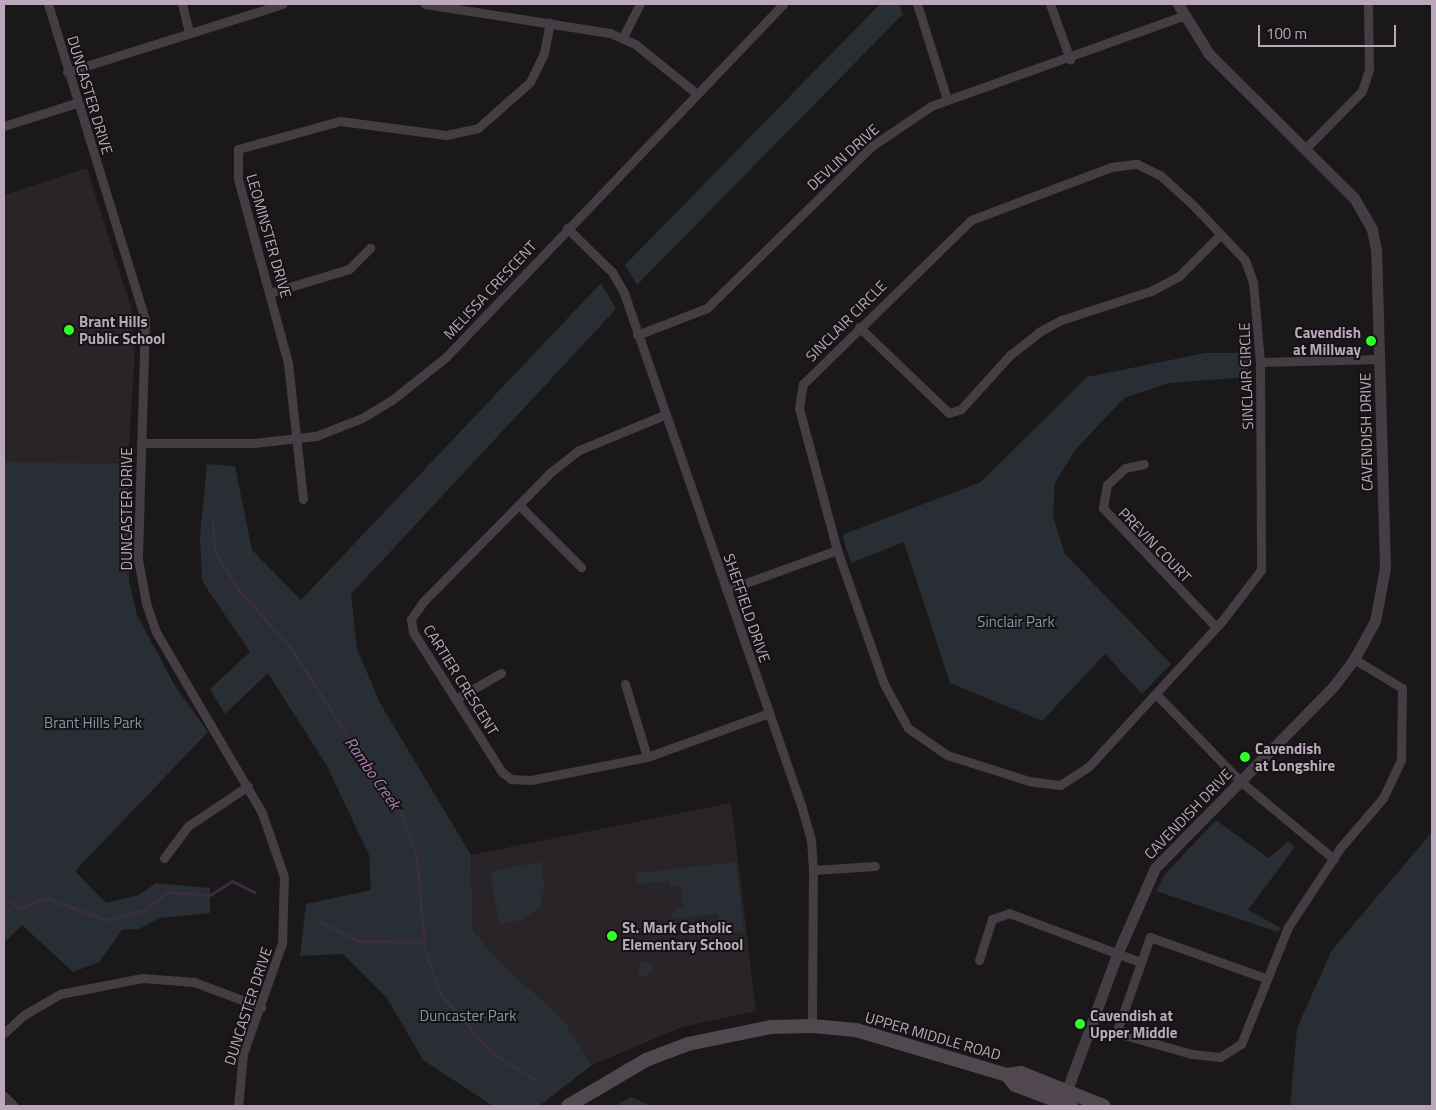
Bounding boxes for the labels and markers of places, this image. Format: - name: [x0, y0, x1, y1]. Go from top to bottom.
- place label: Brant Hills Public School: [79, 312, 165, 347]
- place label: Cavendish at Millway: [1293, 323, 1361, 358]
- marker: Brant Hills Public School: [63, 324, 75, 336]
- marker: Cavendish at Millway: [1365, 335, 1377, 347]
- place label: Cavendish at Longshire: [1255, 739, 1335, 774]
- marker: Cavendish at Longshire: [1239, 751, 1251, 763]
- place label: St. Mark Catholic Elementary School: [622, 918, 743, 953]
- marker: St. Mark Catholic Elementary School: [606, 930, 618, 942]
- place label: Cavendish at Upper Middle: [1090, 1006, 1177, 1041]
- marker: Cavendish at Upper Middle: [1074, 1018, 1086, 1030]

